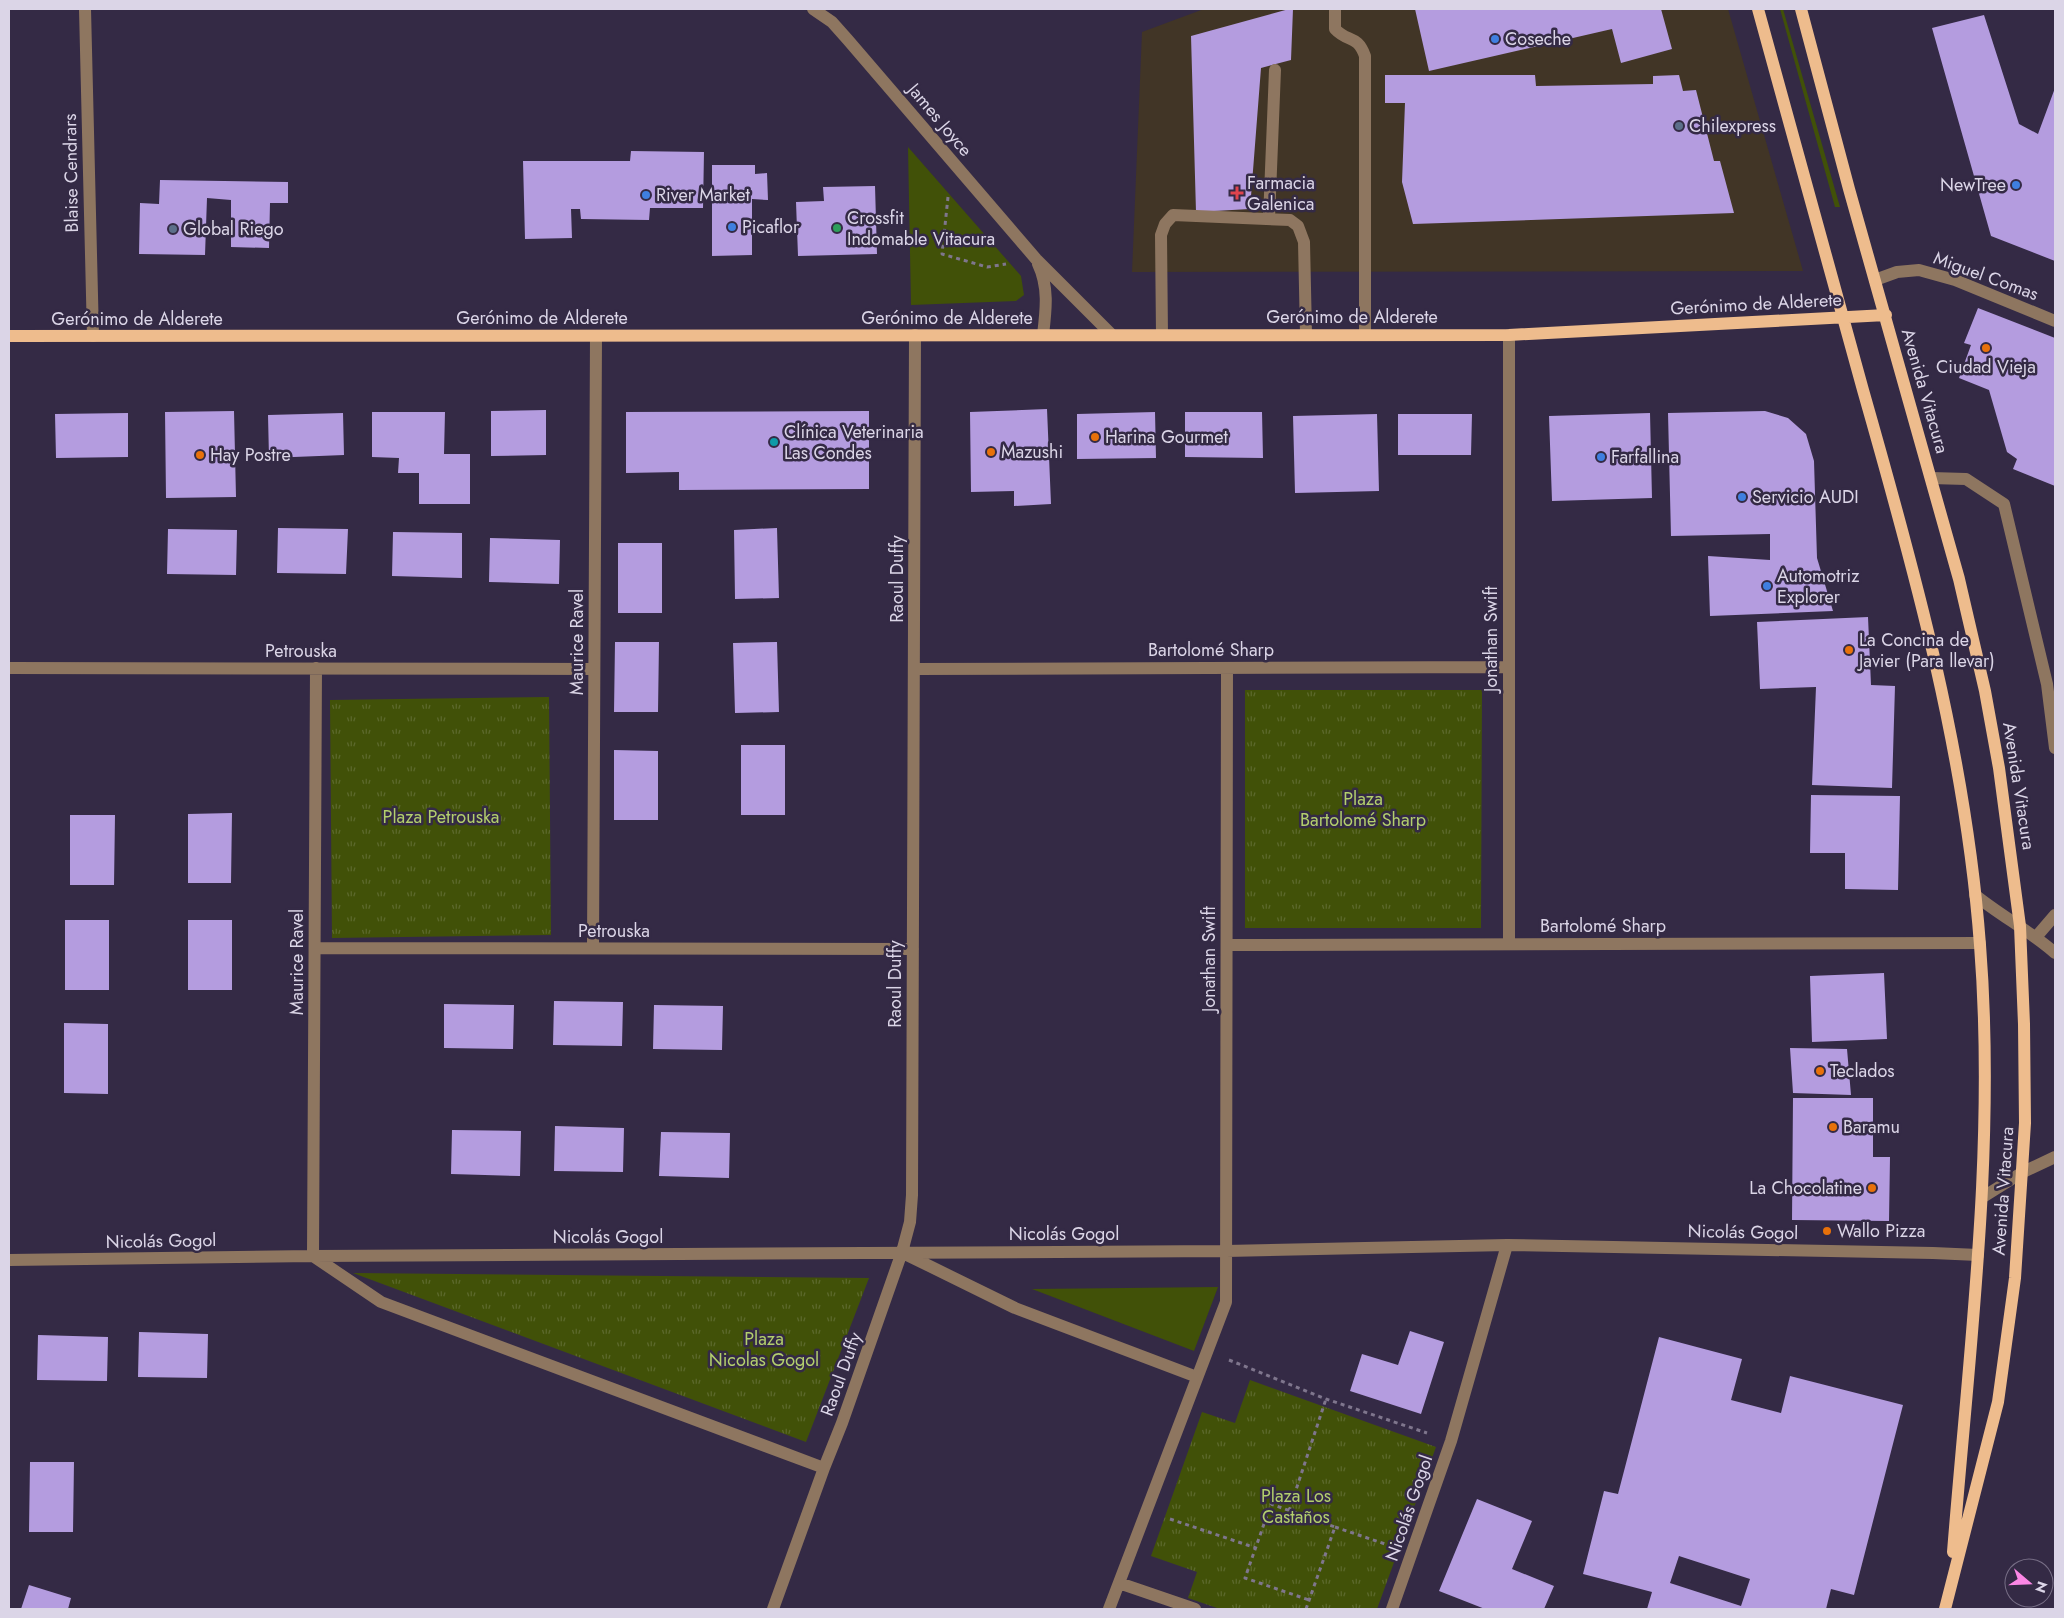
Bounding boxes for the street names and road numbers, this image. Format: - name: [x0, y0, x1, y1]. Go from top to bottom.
- street label: James Joyce: [900, 76, 978, 162]
- street label: Blaise Cendrars: [57, 113, 85, 233]
- street label: Miguel Comas: [1930, 245, 2042, 307]
- street label: Gerónimo de Alderete: [1670, 287, 1842, 321]
- street label: Gerónimo de Alderete: [1266, 304, 1438, 330]
- street label: Gerónimo de Alderete: [456, 305, 628, 331]
- street label: Gerónimo de Alderete: [861, 305, 1033, 331]
- street label: Gerónimo de Alderete: [51, 306, 223, 332]
- street label: Avenida Vitacura: [1895, 326, 1955, 456]
- street label: Raoul Duffy: [884, 535, 910, 623]
- street label: Jonathan Swift: [1478, 585, 1504, 694]
- street label: Maurice Ravel: [564, 589, 590, 695]
- street label: Bartolomé Sharp: [1148, 637, 1274, 663]
- street label: Petrouska: [265, 638, 337, 664]
- street label: Avenida Vitacura: [1996, 720, 2042, 852]
- street label: Jonathan Swift: [1196, 905, 1222, 1014]
- street label: Maurice Ravel: [284, 909, 310, 1015]
- street label: Bartolomé Sharp: [1540, 913, 1666, 939]
- street label: Petrouska: [578, 918, 650, 944]
- street label: Raoul Duffy: [882, 940, 908, 1028]
- street label: Avenida Vitacura: [1986, 1126, 2020, 1256]
- street label: Nicolás Gogol: [1687, 1218, 1799, 1246]
- street label: Nicolás Gogol: [1009, 1221, 1119, 1247]
- street label: Nicolás Gogol: [553, 1224, 663, 1250]
- street label: Nicolás Gogol: [105, 1227, 217, 1255]
- street label: Raoul Duffy: [814, 1328, 868, 1420]
- street label: Nicolás Gogol: [1379, 1451, 1439, 1565]

